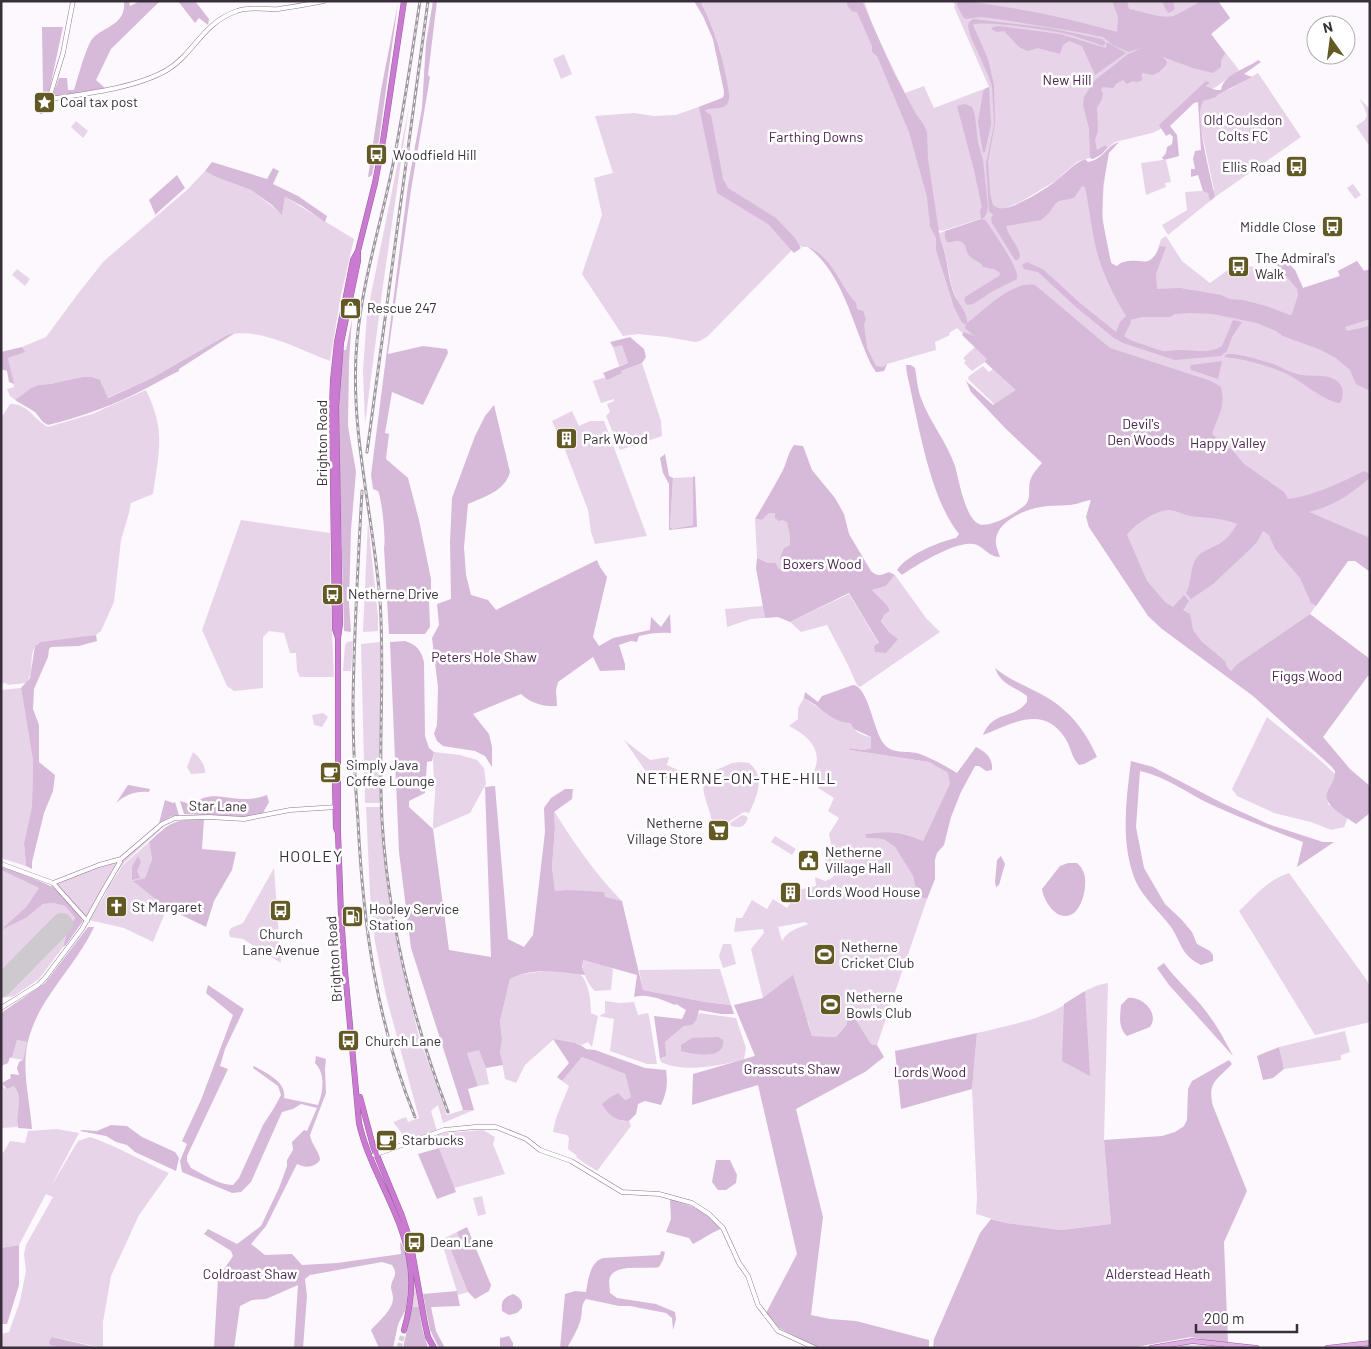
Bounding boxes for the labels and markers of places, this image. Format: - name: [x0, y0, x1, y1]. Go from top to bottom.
- place icon: Coal tax post: [32, 90, 56, 114]
- place label: Coal tax post: [60, 93, 138, 110]
- bus stop icon: Woodfield Hill: [365, 143, 389, 167]
- place label: Woodfield Hill: [393, 146, 476, 163]
- bus stop icon: Ellis Road: [1285, 155, 1309, 179]
- place label: Ellis Road: [1222, 158, 1281, 175]
- bus stop icon: Middle Close: [1320, 215, 1344, 239]
- place label: Middle Close: [1240, 218, 1316, 235]
- place label: The Admiral's Walk: [1255, 249, 1336, 282]
- bus stop icon: The Admiral's Walk: [1227, 254, 1251, 278]
- shop icon: Rescue 247: [339, 296, 363, 320]
- place label: Rescue 247: [367, 299, 436, 316]
- building icon: Park Wood: [555, 427, 579, 451]
- place label: Park Wood: [583, 430, 648, 447]
- bus stop icon: Netherne Drive: [320, 582, 344, 606]
- place label: Netherne Drive: [348, 585, 439, 602]
- place label: Simply Java Coffee Lounge: [346, 756, 435, 789]
- cafe icon: Simply Java Coffee Lounge: [318, 761, 342, 785]
- place label: Netherne Village Store: [627, 814, 703, 847]
- supermarket icon: Netherne Village Store: [707, 819, 731, 843]
- place label: Netherne Village Hall: [825, 843, 891, 876]
- public building icon: Netherne Village Hall: [797, 848, 821, 872]
- building icon: Lords Wood House: [779, 880, 803, 904]
- place label: Lords Wood House: [807, 883, 921, 900]
- church icon: St Margaret: [104, 895, 128, 919]
- place label: St Margaret: [132, 898, 202, 915]
- bus stop icon: Church Lane Avenue: [269, 899, 293, 923]
- place label: Hooley Service Station: [369, 900, 459, 933]
- fuel station icon: Hooley Service Station: [341, 905, 365, 929]
- place label: Church Lane Avenue: [242, 925, 320, 958]
- place label: Netherne Cricket Club: [841, 938, 914, 971]
- sports icon: Netherne Cricket Club: [813, 943, 837, 967]
- place label: Netherne Bowls Club: [846, 988, 912, 1021]
- sports icon: Netherne Bowls Club: [818, 993, 842, 1017]
- bus stop icon: Church Lane: [337, 1029, 361, 1053]
- place label: Church Lane: [365, 1032, 441, 1049]
- cafe icon: Starbucks: [374, 1128, 398, 1152]
- place label: Starbucks: [402, 1131, 464, 1148]
- bus stop icon: Dean Lane: [402, 1230, 426, 1254]
- place label: Dean Lane: [430, 1233, 494, 1250]

